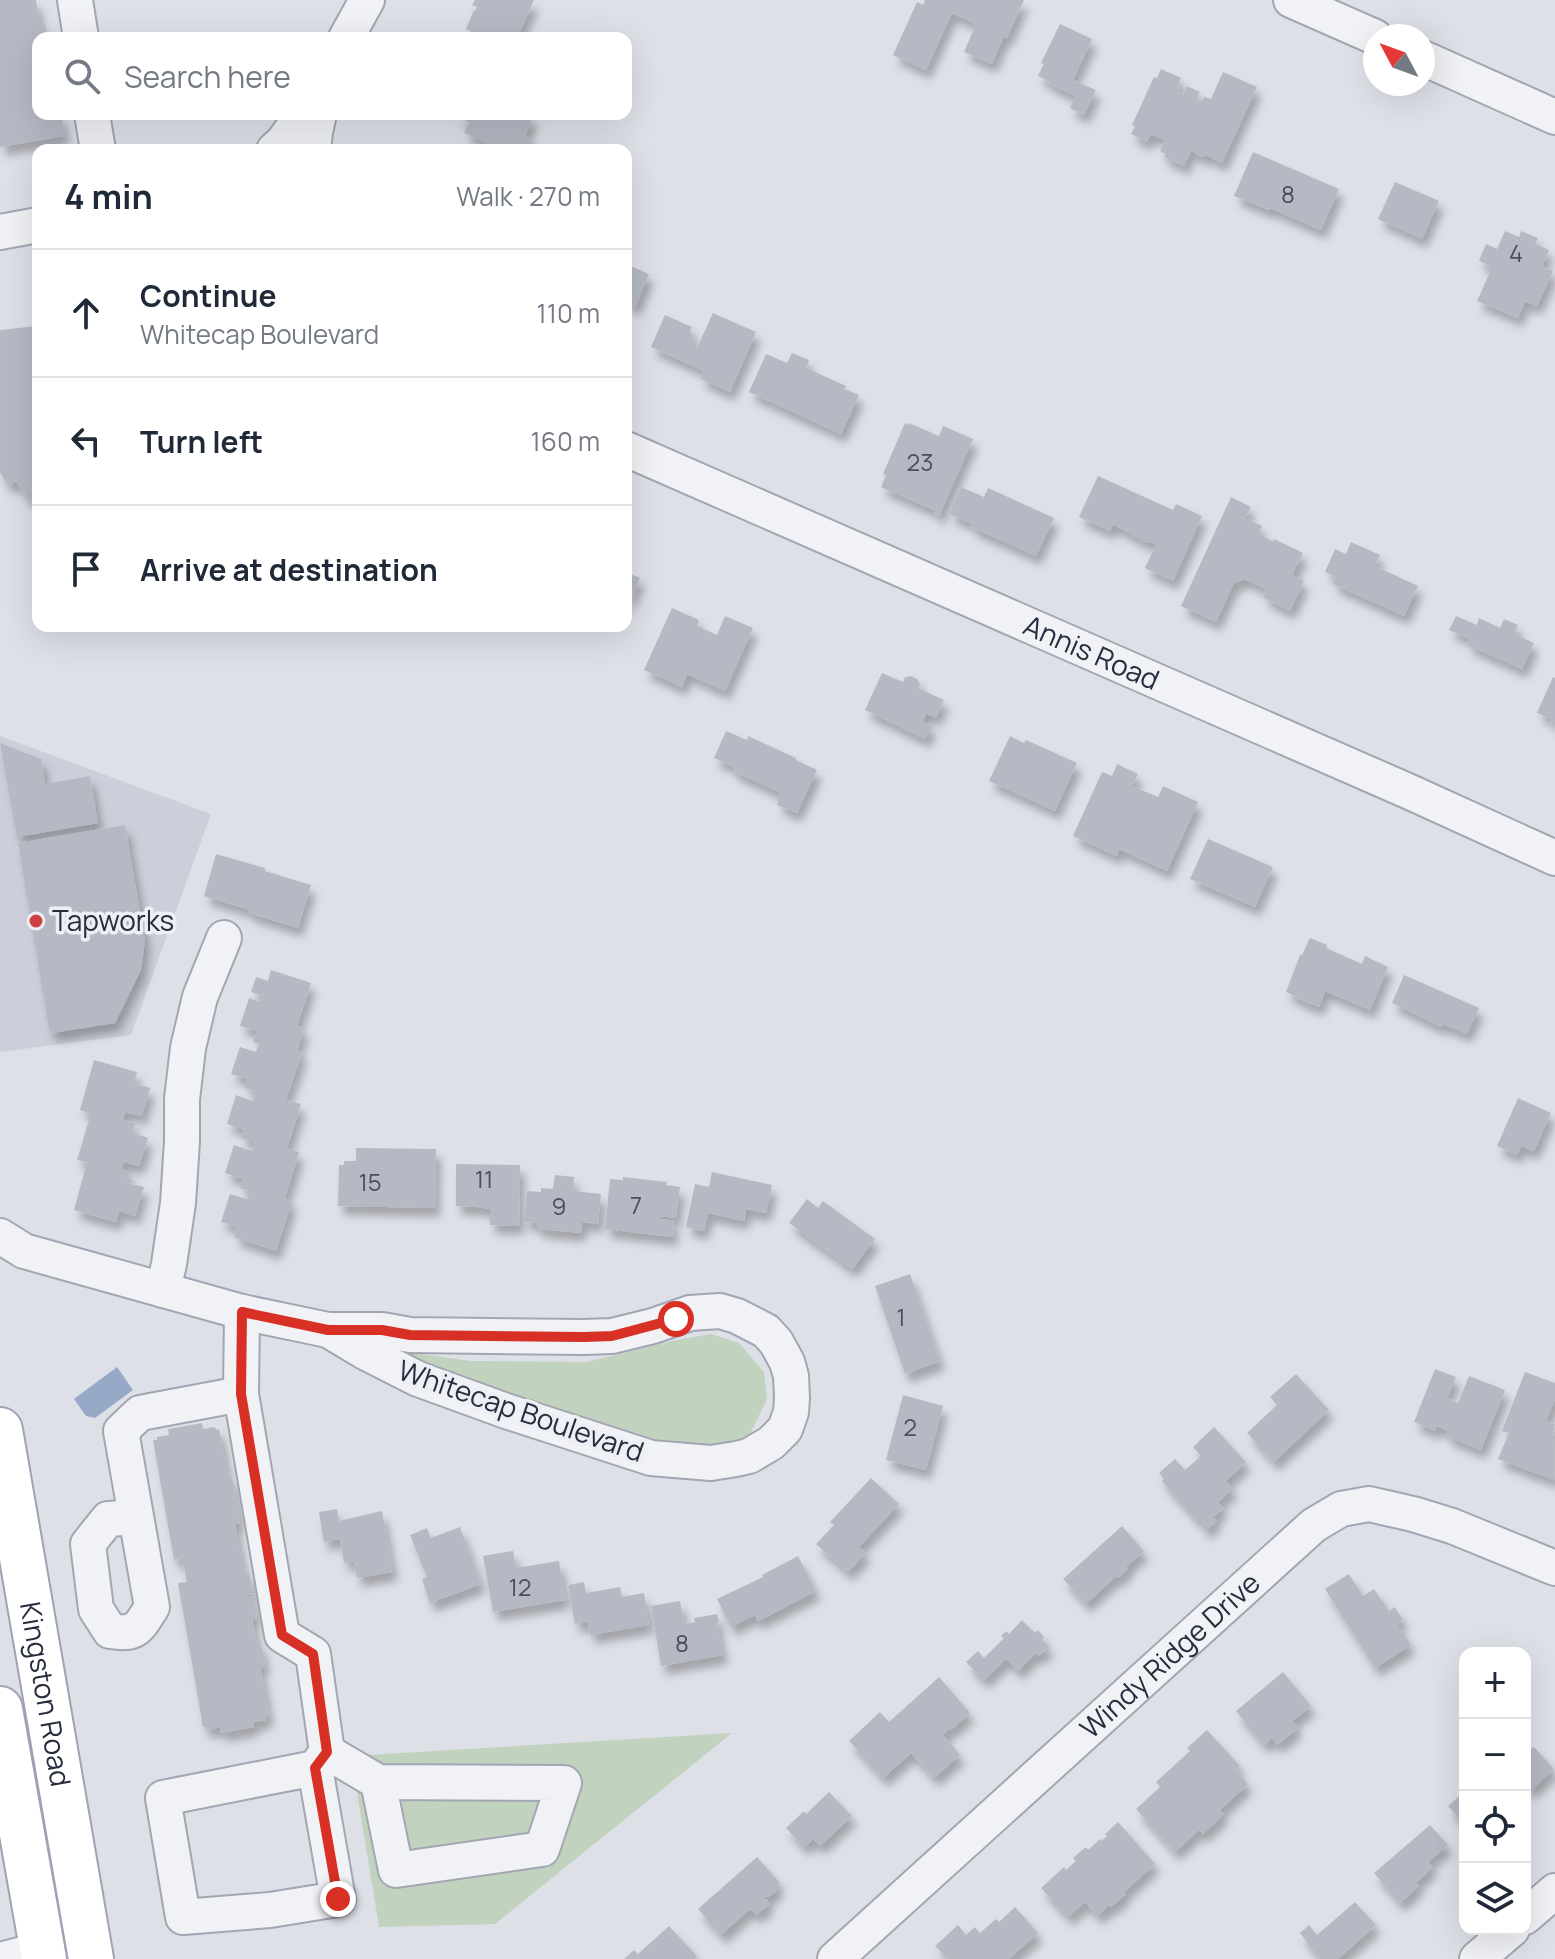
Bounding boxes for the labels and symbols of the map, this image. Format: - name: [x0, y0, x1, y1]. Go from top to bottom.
- north arrow: [1363, 24, 1435, 96]
- house number: 8: [1281, 177, 1295, 210]
- house number: 4: [1509, 236, 1523, 269]
- house number: 23: [907, 445, 933, 478]
- street label: Annis Road: [1018, 605, 1166, 698]
- place label: Tapworks: [52, 901, 174, 939]
- marker: Tapworks: [27, 912, 45, 930]
- house number: 11: [475, 1162, 493, 1195]
- house number: 15: [358, 1165, 382, 1198]
- house number: 7: [630, 1188, 642, 1221]
- house number: 9: [552, 1189, 566, 1222]
- house number: 1: [896, 1300, 906, 1333]
- route start: [658, 1301, 694, 1337]
- street label: Whitecap Boulevard: [393, 1350, 649, 1470]
- house number: 2: [903, 1410, 917, 1443]
- street label: Windy Ridge Drive: [1071, 1563, 1267, 1746]
- house number: 12: [508, 1570, 532, 1603]
- street label: Kingston Road: [12, 1599, 81, 1789]
- house number: 8: [675, 1626, 689, 1659]
- route end: [320, 1881, 356, 1917]

